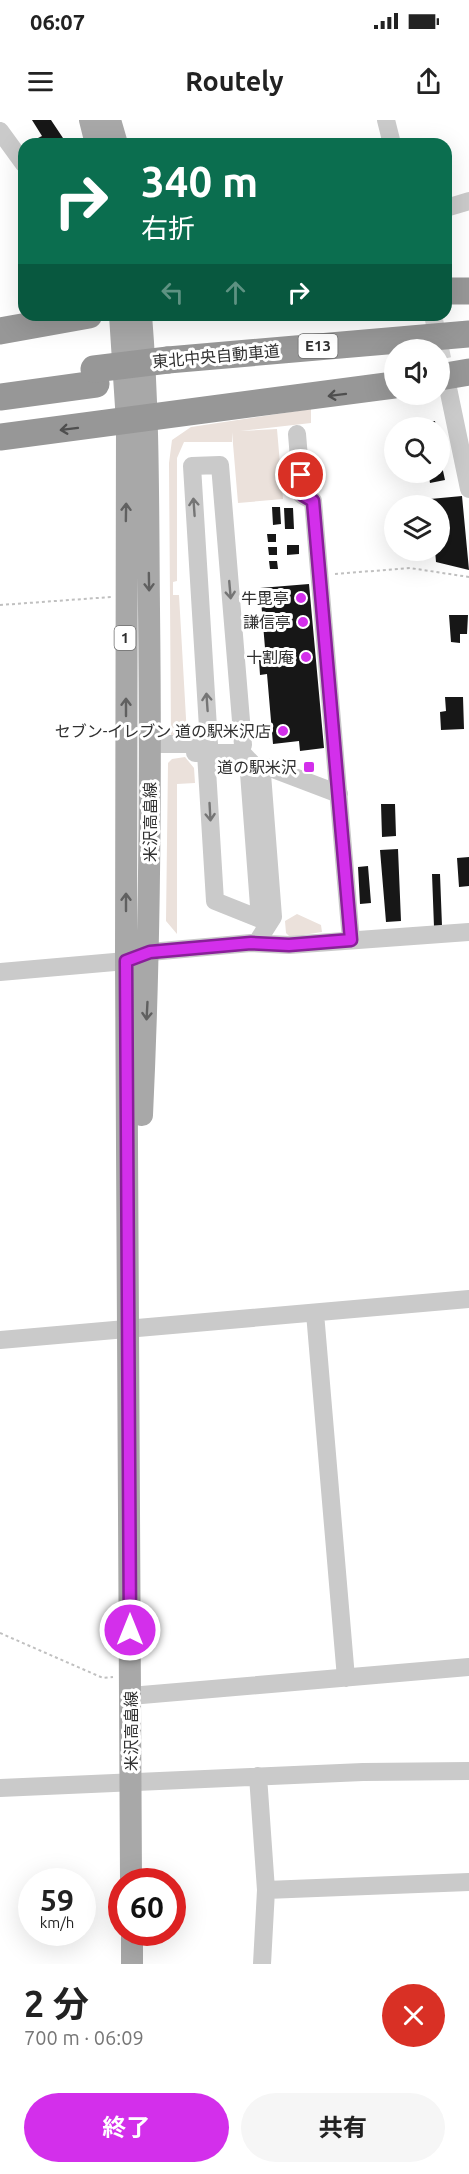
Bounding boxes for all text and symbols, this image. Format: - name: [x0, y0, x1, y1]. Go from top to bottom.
- text: 06:07: [30, 9, 85, 34]
- icon: menu: [24, 65, 57, 98]
- icon: share: [412, 65, 445, 98]
- text: Routely: [185, 66, 284, 96]
- text: 340 m: [141, 158, 258, 205]
- icon: right: [42, 162, 120, 240]
- text: 右折: [141, 213, 195, 243]
- icon: left: [156, 276, 189, 309]
- icon: ahead: [219, 276, 252, 309]
- icon: right: [282, 276, 315, 309]
- road number: E13: [298, 334, 338, 358]
- map controls: [384, 339, 450, 561]
- button: sound: [384, 339, 450, 405]
- street label: 東北中央自動車道: [151, 341, 281, 371]
- one-way arrow: [327, 389, 347, 400]
- button: search: [384, 417, 450, 483]
- one-way arrow: [60, 424, 79, 435]
- pin: [275, 449, 326, 500]
- icon: arrive: [284, 458, 317, 491]
- button: layers: [384, 495, 450, 561]
- one-way arrow: [189, 498, 200, 518]
- one-way arrow: [120, 503, 132, 523]
- one-way arrow: [143, 572, 155, 592]
- one-way arrow: [225, 580, 236, 600]
- place label: 牛毘亭: [241, 589, 289, 607]
- marker: 牛毘亭: [294, 591, 308, 605]
- place label: 謙信亭: [243, 613, 291, 631]
- marker: 謙信亭: [296, 615, 310, 629]
- road number: 1: [114, 626, 136, 650]
- place label: 十割庵: [246, 648, 294, 666]
- marker: 十割庵: [299, 650, 313, 664]
- one-way arrow: [201, 692, 212, 712]
- one-way arrow: [120, 698, 132, 718]
- place label: セブン-イレブン 道の駅米沢店: [55, 722, 271, 740]
- marker: セブン-イレブン 道の駅米沢店: [276, 724, 290, 738]
- place label: 道の駅米沢: [217, 758, 297, 776]
- marker: 道の駅米沢: [302, 760, 316, 774]
- street label: 米沢高畠線: [141, 782, 159, 862]
- one-way arrow: [204, 801, 215, 821]
- one-way arrow: [120, 893, 132, 913]
- one-way arrow: [141, 1000, 152, 1020]
- position arrow: [98, 1598, 162, 1662]
- street label: 米沢高畠線: [122, 1691, 140, 1771]
- speed limit sign: 60: [108, 1868, 186, 1946]
- text: 59: [40, 1883, 74, 1917]
- text: km/h: [40, 1914, 74, 1931]
- text: 2 分: [24, 1983, 89, 2024]
- button: close: [382, 1984, 445, 2047]
- text: 700 m · 06:09: [24, 2026, 144, 2049]
- button: 終了: [24, 2093, 229, 2162]
- button: 共有: [241, 2093, 445, 2162]

